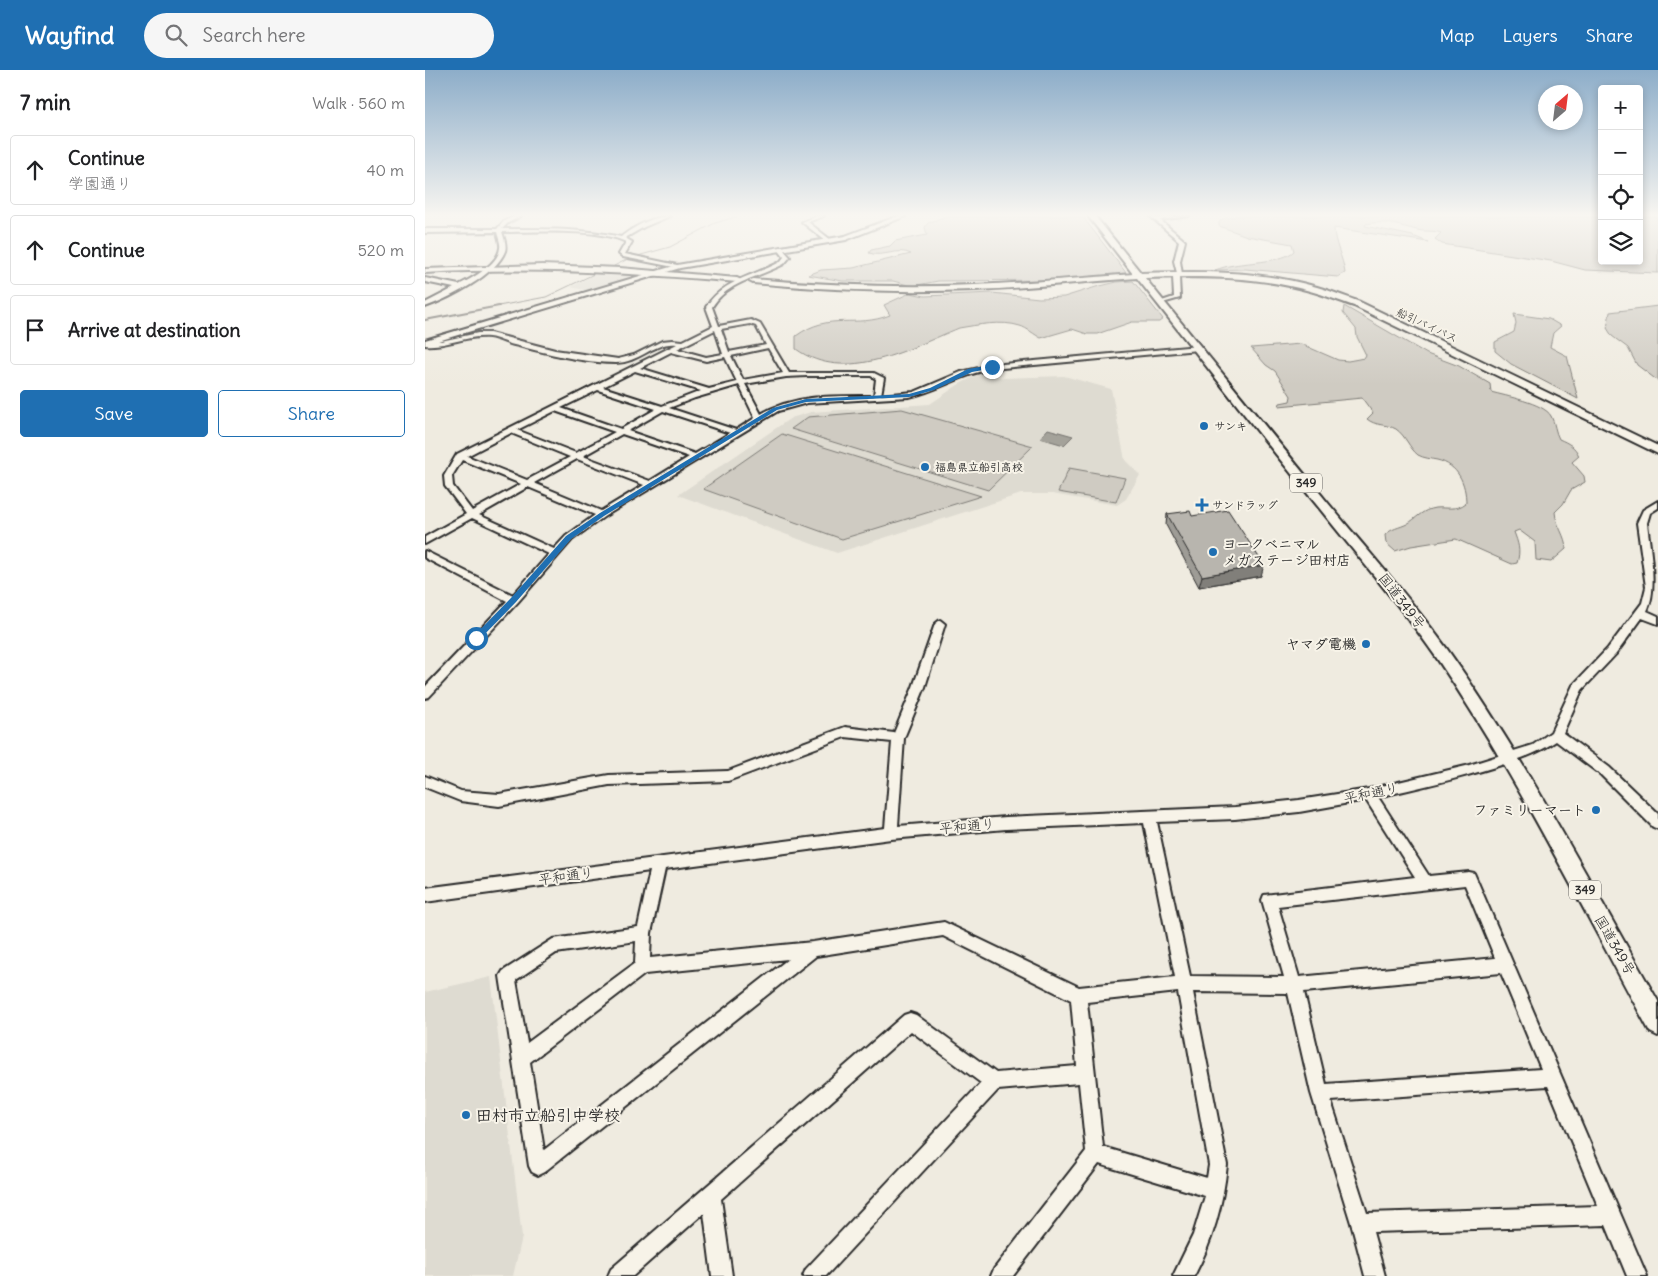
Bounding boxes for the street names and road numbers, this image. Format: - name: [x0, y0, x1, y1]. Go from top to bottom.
- street label: 船引バイパス: [1394, 305, 1460, 345]
- road number: 349: [1290, 473, 1322, 492]
- street label: 国道349号: [1375, 569, 1429, 633]
- street label: 平和通り: [1342, 778, 1400, 808]
- street label: 平和通り: [938, 815, 996, 837]
- street label: 平和通り: [537, 863, 595, 889]
- road number: 349: [1569, 880, 1601, 900]
- street label: 国道349号: [1591, 912, 1639, 978]

